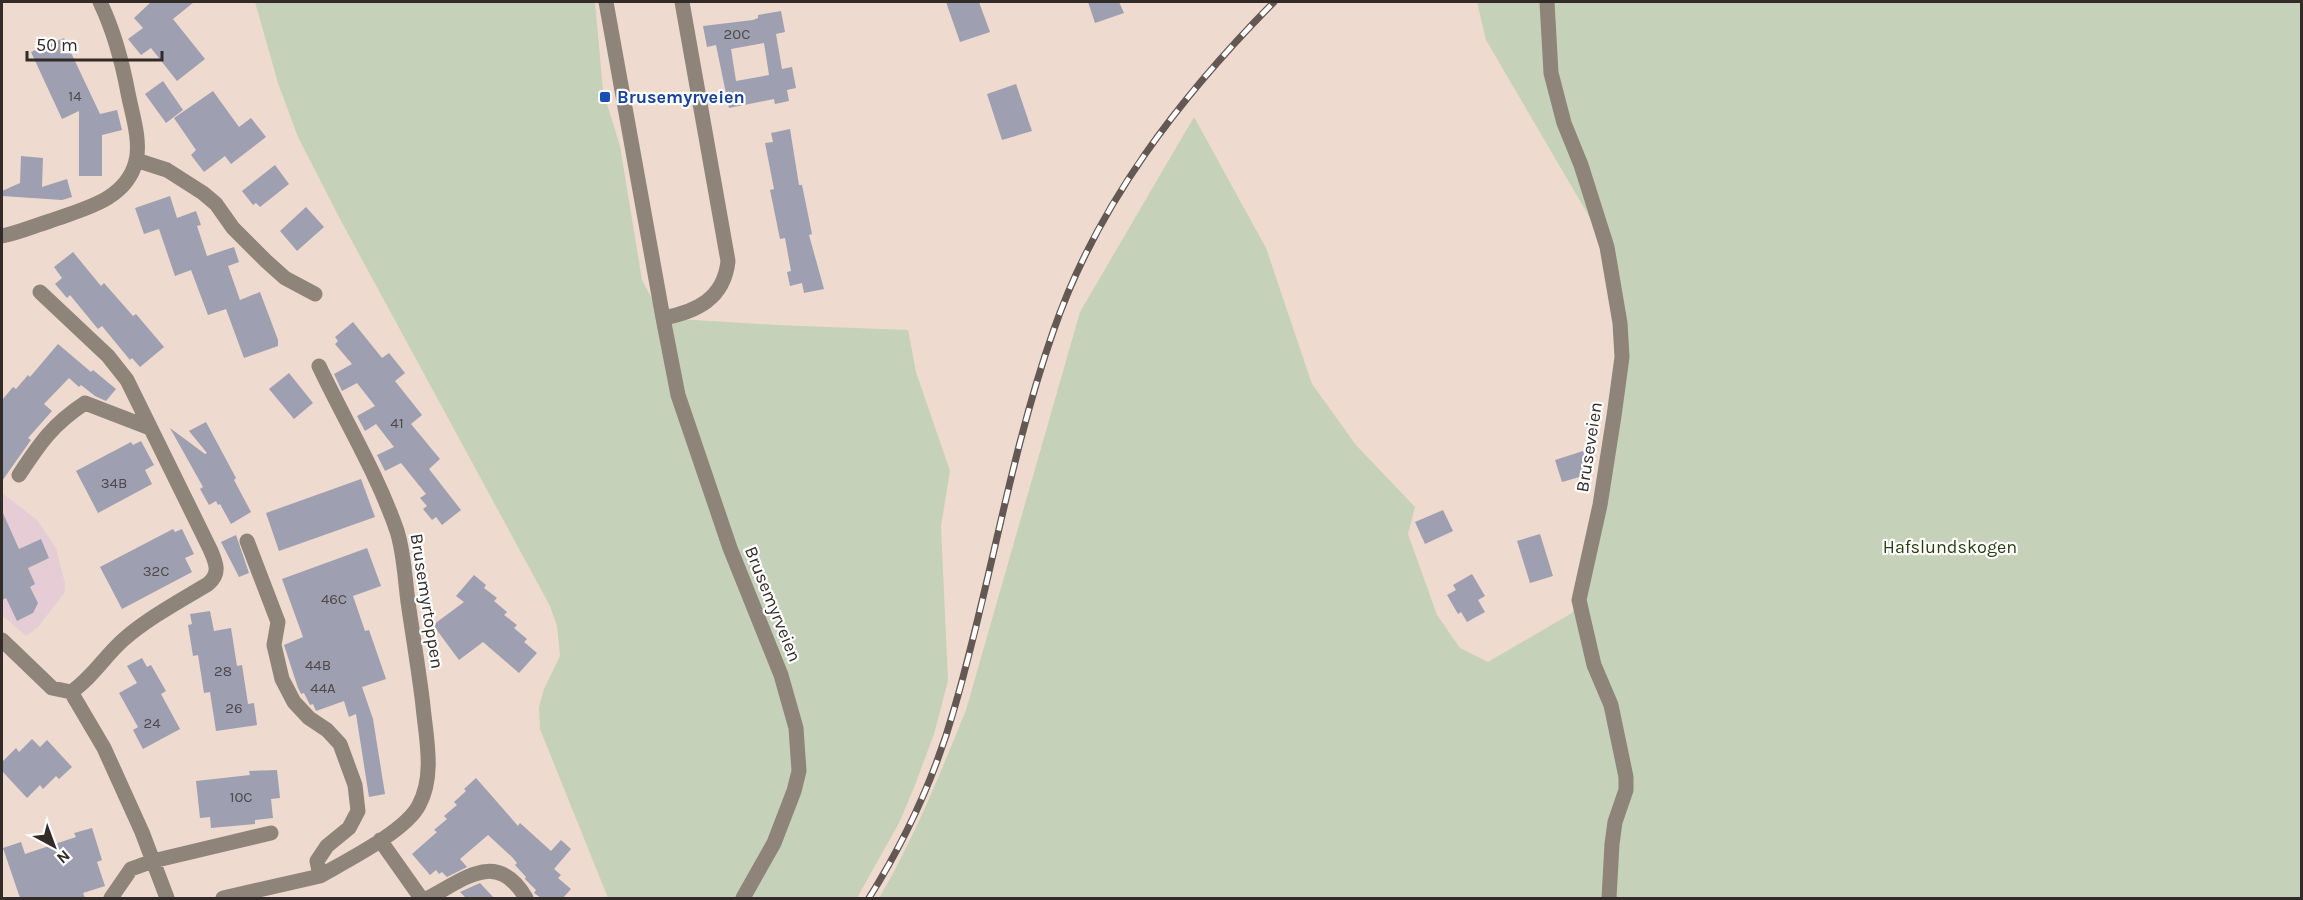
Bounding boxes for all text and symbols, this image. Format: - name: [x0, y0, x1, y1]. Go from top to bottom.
- scale bar: [27, 24, 162, 62]
- house number: 20C: [724, 25, 750, 43]
- text: 50 m: [36, 34, 78, 56]
- place label: Brusemyrveien: [617, 86, 745, 108]
- house number: 14: [68, 87, 82, 105]
- marker: Brusemyrveien: [598, 90, 612, 104]
- street label: Bruseveien: [1571, 400, 1607, 494]
- house number: 41: [390, 414, 404, 432]
- house number: 34B: [101, 474, 127, 492]
- street label: Brusemyrtoppen: [405, 532, 449, 670]
- park label: Hafslundskogen: [1883, 536, 2017, 558]
- street label: Brusemyrveien: [740, 543, 806, 665]
- house number: 32C: [143, 562, 169, 580]
- house number: 46C: [321, 590, 347, 608]
- house number: 44B: [305, 656, 331, 674]
- house number: 28: [214, 662, 232, 680]
- house number: 44A: [310, 679, 336, 697]
- house number: 26: [225, 699, 243, 717]
- house number: 24: [143, 714, 161, 732]
- house number: 10C: [229, 788, 253, 806]
- north arrow: [24, 816, 84, 876]
- text: N: [53, 846, 74, 868]

